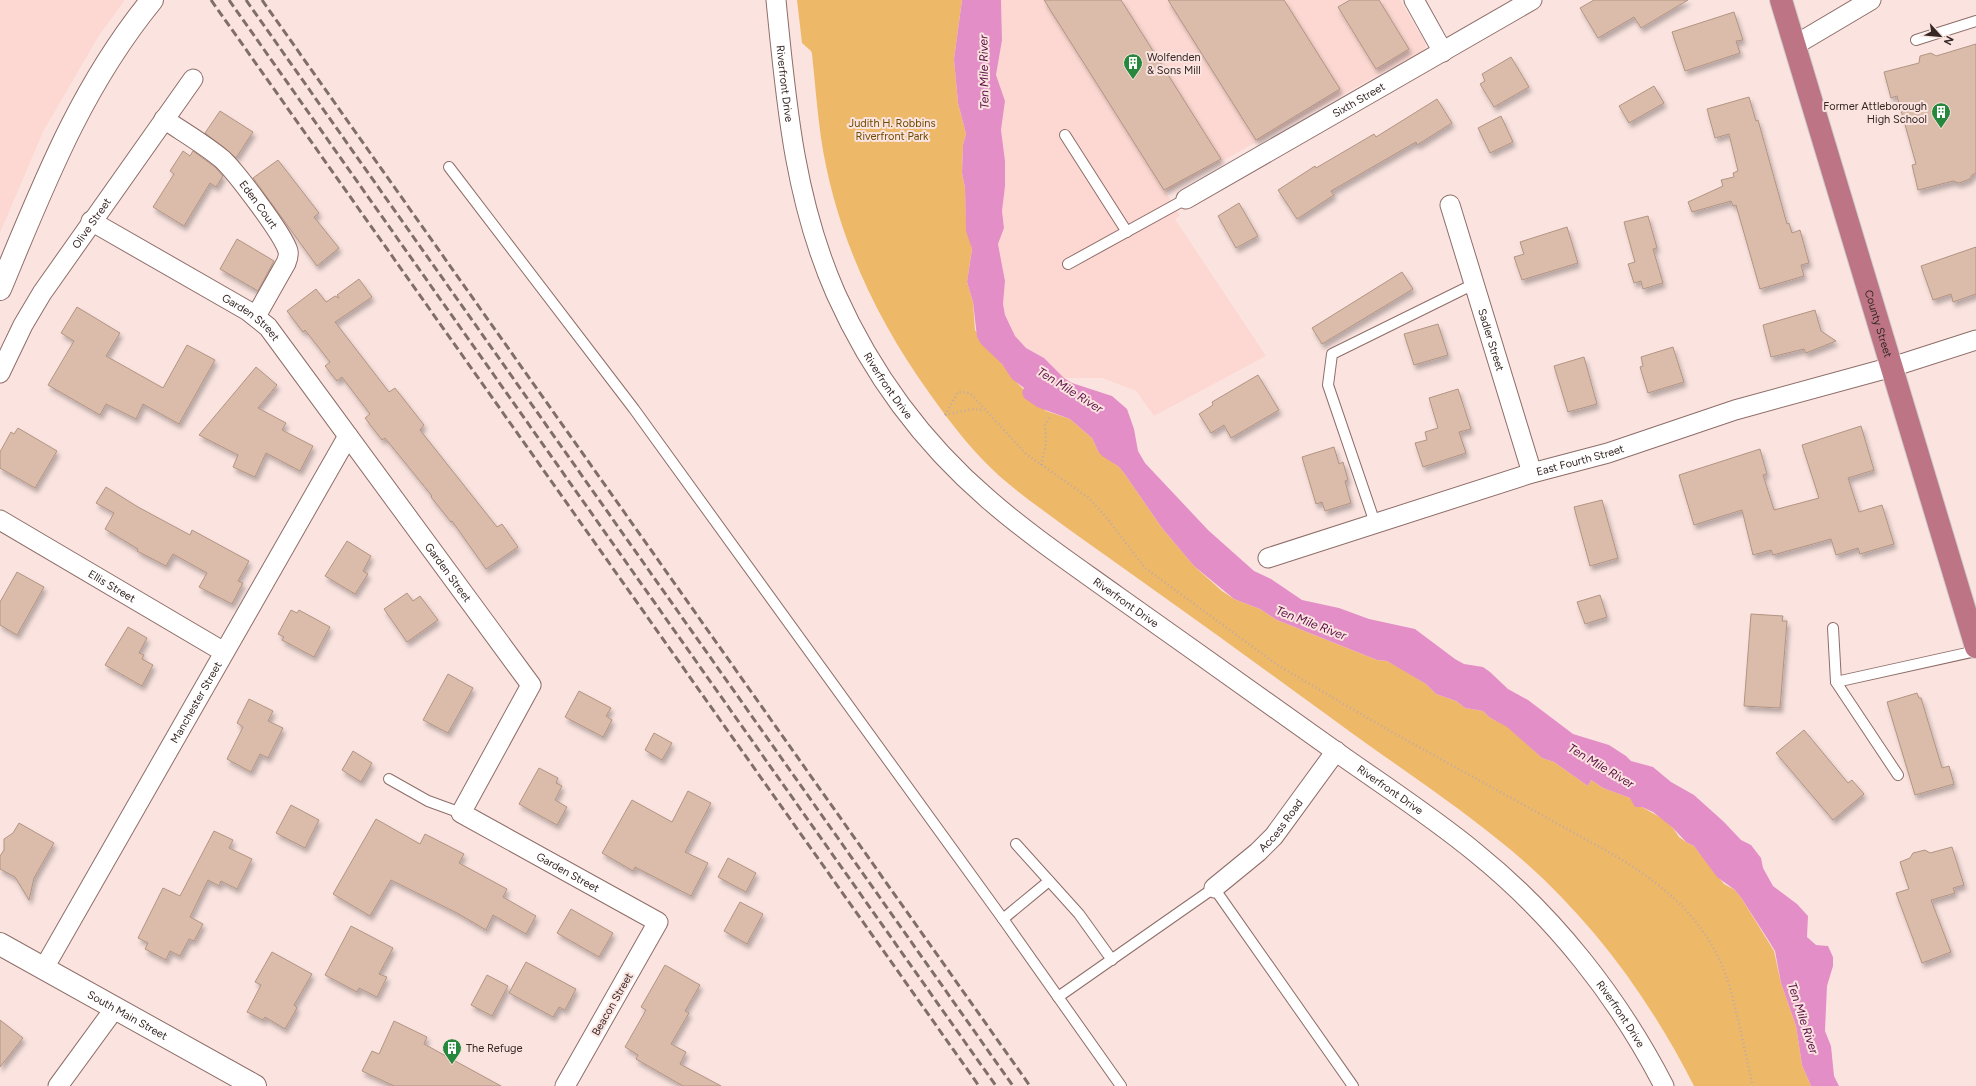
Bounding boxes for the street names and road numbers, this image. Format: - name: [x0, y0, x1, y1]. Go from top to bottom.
- street label: Riverfront Drive: [774, 45, 796, 123]
- street label: Sixth Street: [1330, 80, 1387, 120]
- street label: Eden Court: [236, 178, 280, 231]
- street label: Olive Street: [69, 196, 114, 251]
- street label: County Street: [1862, 288, 1894, 359]
- street label: Garden Street: [219, 291, 282, 344]
- street label: Sadler Street: [1475, 307, 1506, 373]
- street label: Riverfront Drive: [861, 350, 915, 422]
- street label: East Fourth Street: [1535, 442, 1626, 479]
- street label: Garden Street: [422, 541, 474, 605]
- street label: Ellis Street: [86, 567, 138, 605]
- street label: Riverfront Drive: [1090, 575, 1161, 630]
- street label: Manchester Street: [168, 659, 225, 746]
- street label: Riverfront Drive: [1354, 762, 1426, 817]
- street label: Access Road: [1256, 797, 1306, 855]
- street label: Garden Street: [534, 850, 602, 895]
- street label: Beacon Street: [589, 971, 636, 1038]
- street label: Riverfront Drive: [1593, 978, 1647, 1050]
- street label: South Main Street: [85, 988, 170, 1043]

